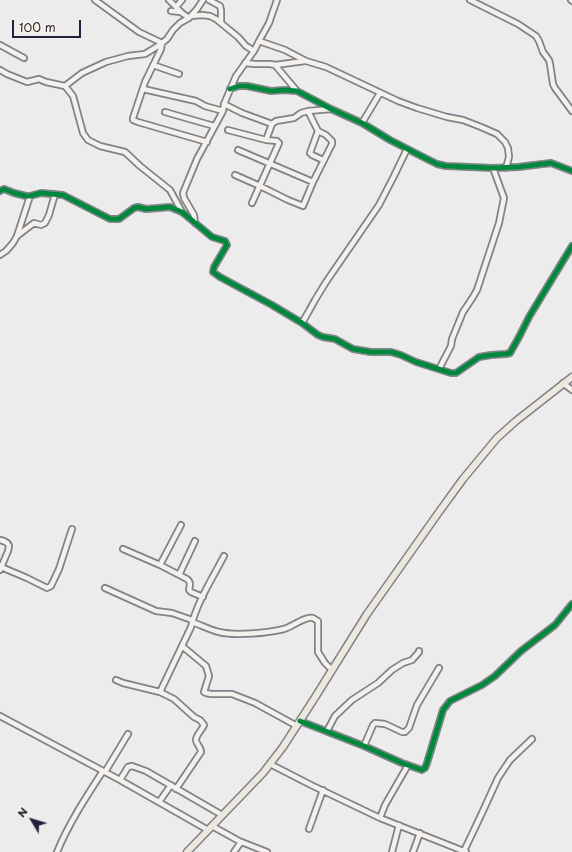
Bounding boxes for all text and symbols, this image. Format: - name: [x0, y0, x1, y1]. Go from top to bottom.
- scale bar: [14, 12, 83, 38]
- text: 100 m: [19, 18, 56, 36]
- north arrow: [12, 800, 52, 840]
- text: N: [13, 804, 32, 821]

